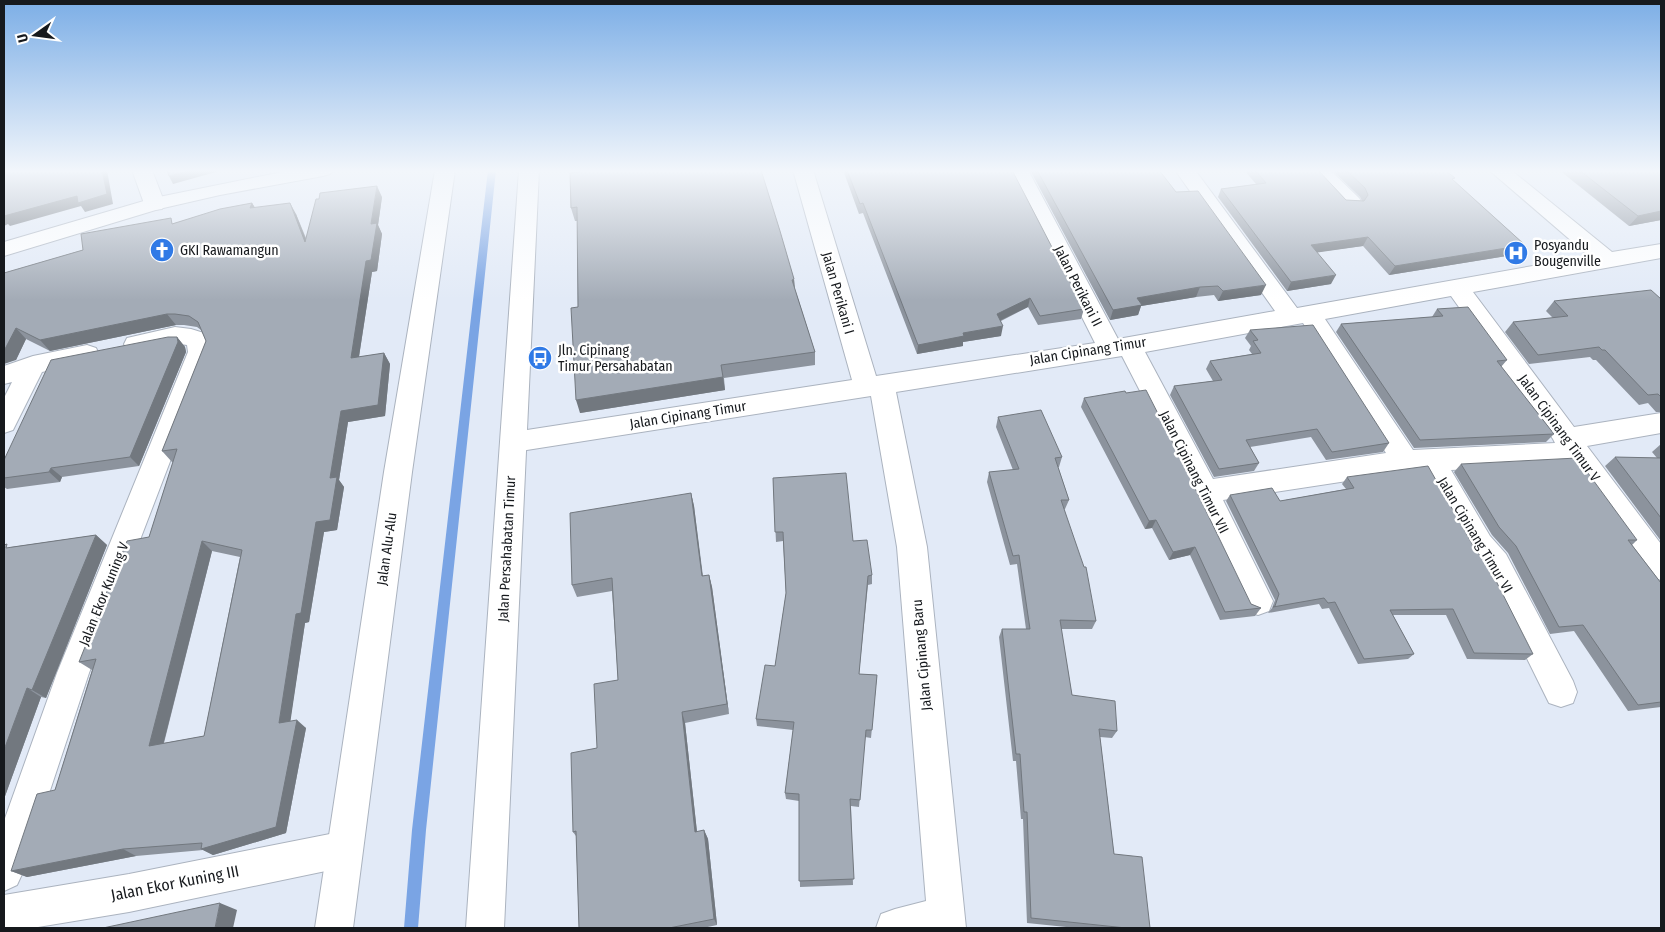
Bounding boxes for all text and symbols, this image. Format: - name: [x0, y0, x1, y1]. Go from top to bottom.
- north arrow: [10, 10, 60, 60]
- text: U: [14, 32, 32, 44]
- church icon: GKI Rawamangun: [149, 237, 175, 263]
- place label: Posyandu Bougenville: [1534, 237, 1601, 270]
- hospital icon: Posyandu Bougenville: [1503, 240, 1529, 266]
- place label: GKI Rawamangun: [180, 242, 279, 259]
- street label: Jalan Perikani II: [1050, 243, 1106, 329]
- street label: Jalan Perikani I: [818, 250, 858, 336]
- street label: Jalan Cipinang Timur: [1028, 333, 1148, 369]
- place label: Jln. Cipinang Timur Persahabatan: [558, 342, 673, 375]
- bus stop icon: Jln. Cipinang Timur Persahabatan: [527, 345, 553, 371]
- street label: Jalan Cipinang Timur V: [1514, 371, 1604, 486]
- street label: Jalan Cipinang Timur: [628, 397, 748, 433]
- street label: Jalan Cipinang Timur VII: [1156, 408, 1232, 536]
- street label: Jalan Cipinang Timur VI: [1434, 474, 1516, 596]
- street label: Jalan Persahabatan Timur: [495, 475, 519, 623]
- street label: Jalan Alu-Alu: [373, 511, 401, 587]
- street label: Jalan Ekor Kuning V: [75, 539, 133, 648]
- street label: Jalan Cipinang Baru: [909, 599, 935, 711]
- street label: Jalan Ekor Kuning III: [109, 861, 241, 905]

